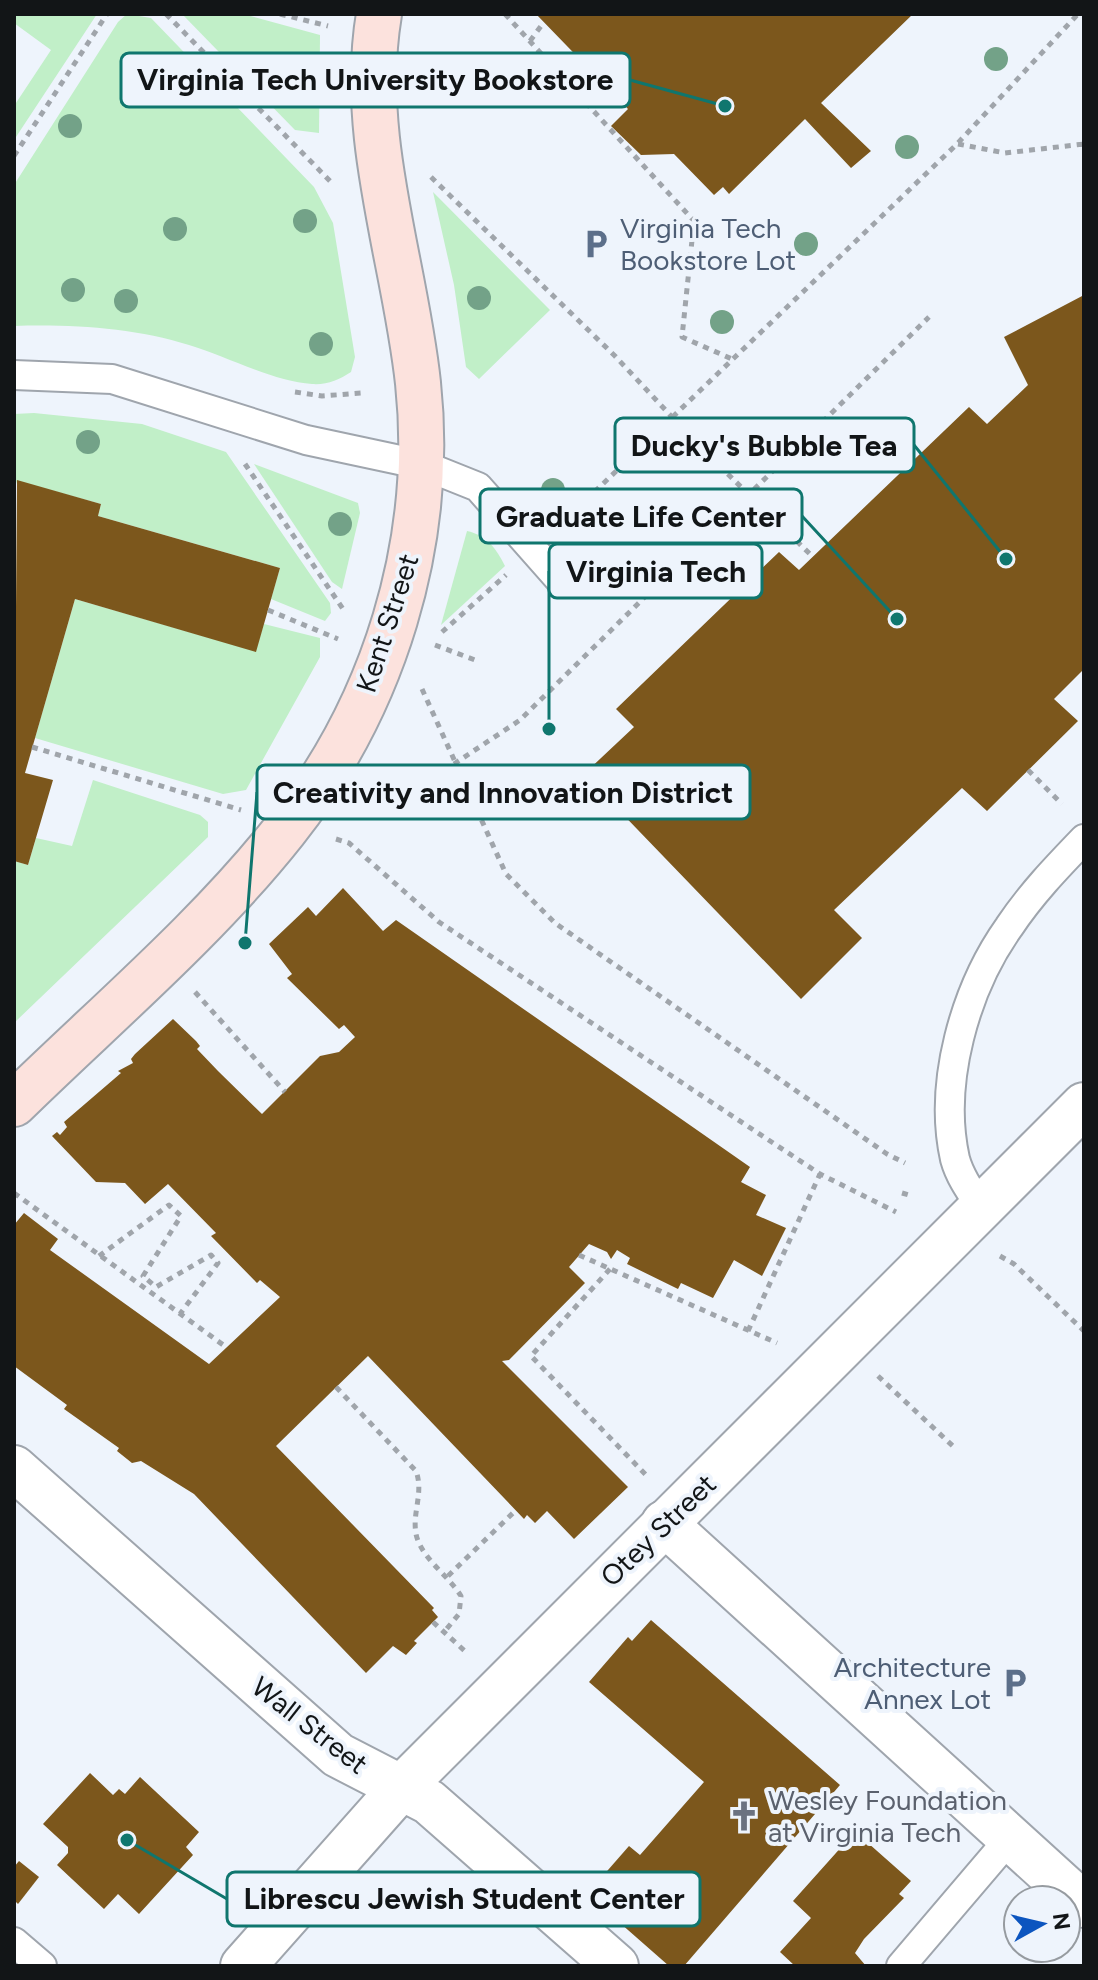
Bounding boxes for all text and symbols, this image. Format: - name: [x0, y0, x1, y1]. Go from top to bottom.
- callout: Virginia Tech University Bookstore: [121, 53, 630, 107]
- text: Virginia Tech University Bookstore: [137, 61, 614, 98]
- place label: Virginia Tech Bookstore Lot: [620, 211, 796, 277]
- parking icon: Virginia Tech Bookstore Lot: [579, 227, 613, 261]
- callout: Ducky's Bubble Tea: [615, 418, 914, 472]
- text: Ducky's Bubble Tea: [631, 427, 897, 464]
- callout: Graduate Life Center: [480, 489, 802, 543]
- text: Graduate Life Center: [496, 498, 786, 535]
- callout: Virginia Tech: [549, 544, 762, 598]
- street label: Kent Street: [349, 549, 425, 697]
- text: Virginia Tech: [566, 553, 746, 590]
- callout: Creativity and Innovation District: [257, 765, 750, 819]
- text: Creativity and Innovation District: [273, 774, 733, 811]
- street label: Otey Street: [593, 1467, 723, 1593]
- place label: Architecture Annex Lot: [833, 1650, 991, 1716]
- parking icon: Architecture Annex Lot: [998, 1666, 1032, 1700]
- street label: Wall Street: [245, 1669, 375, 1781]
- place label: Wesley Foundation at Virginia Tech: [768, 1783, 1007, 1849]
- church icon: Wesley Foundation at Virginia Tech: [727, 1799, 761, 1833]
- callout: Librescu Jewish Student Center: [227, 1872, 700, 1926]
- text: Librescu Jewish Student Center: [243, 1880, 685, 1917]
- north arrow: [1002, 1884, 1082, 1964]
- text: N: [1047, 1911, 1076, 1932]

